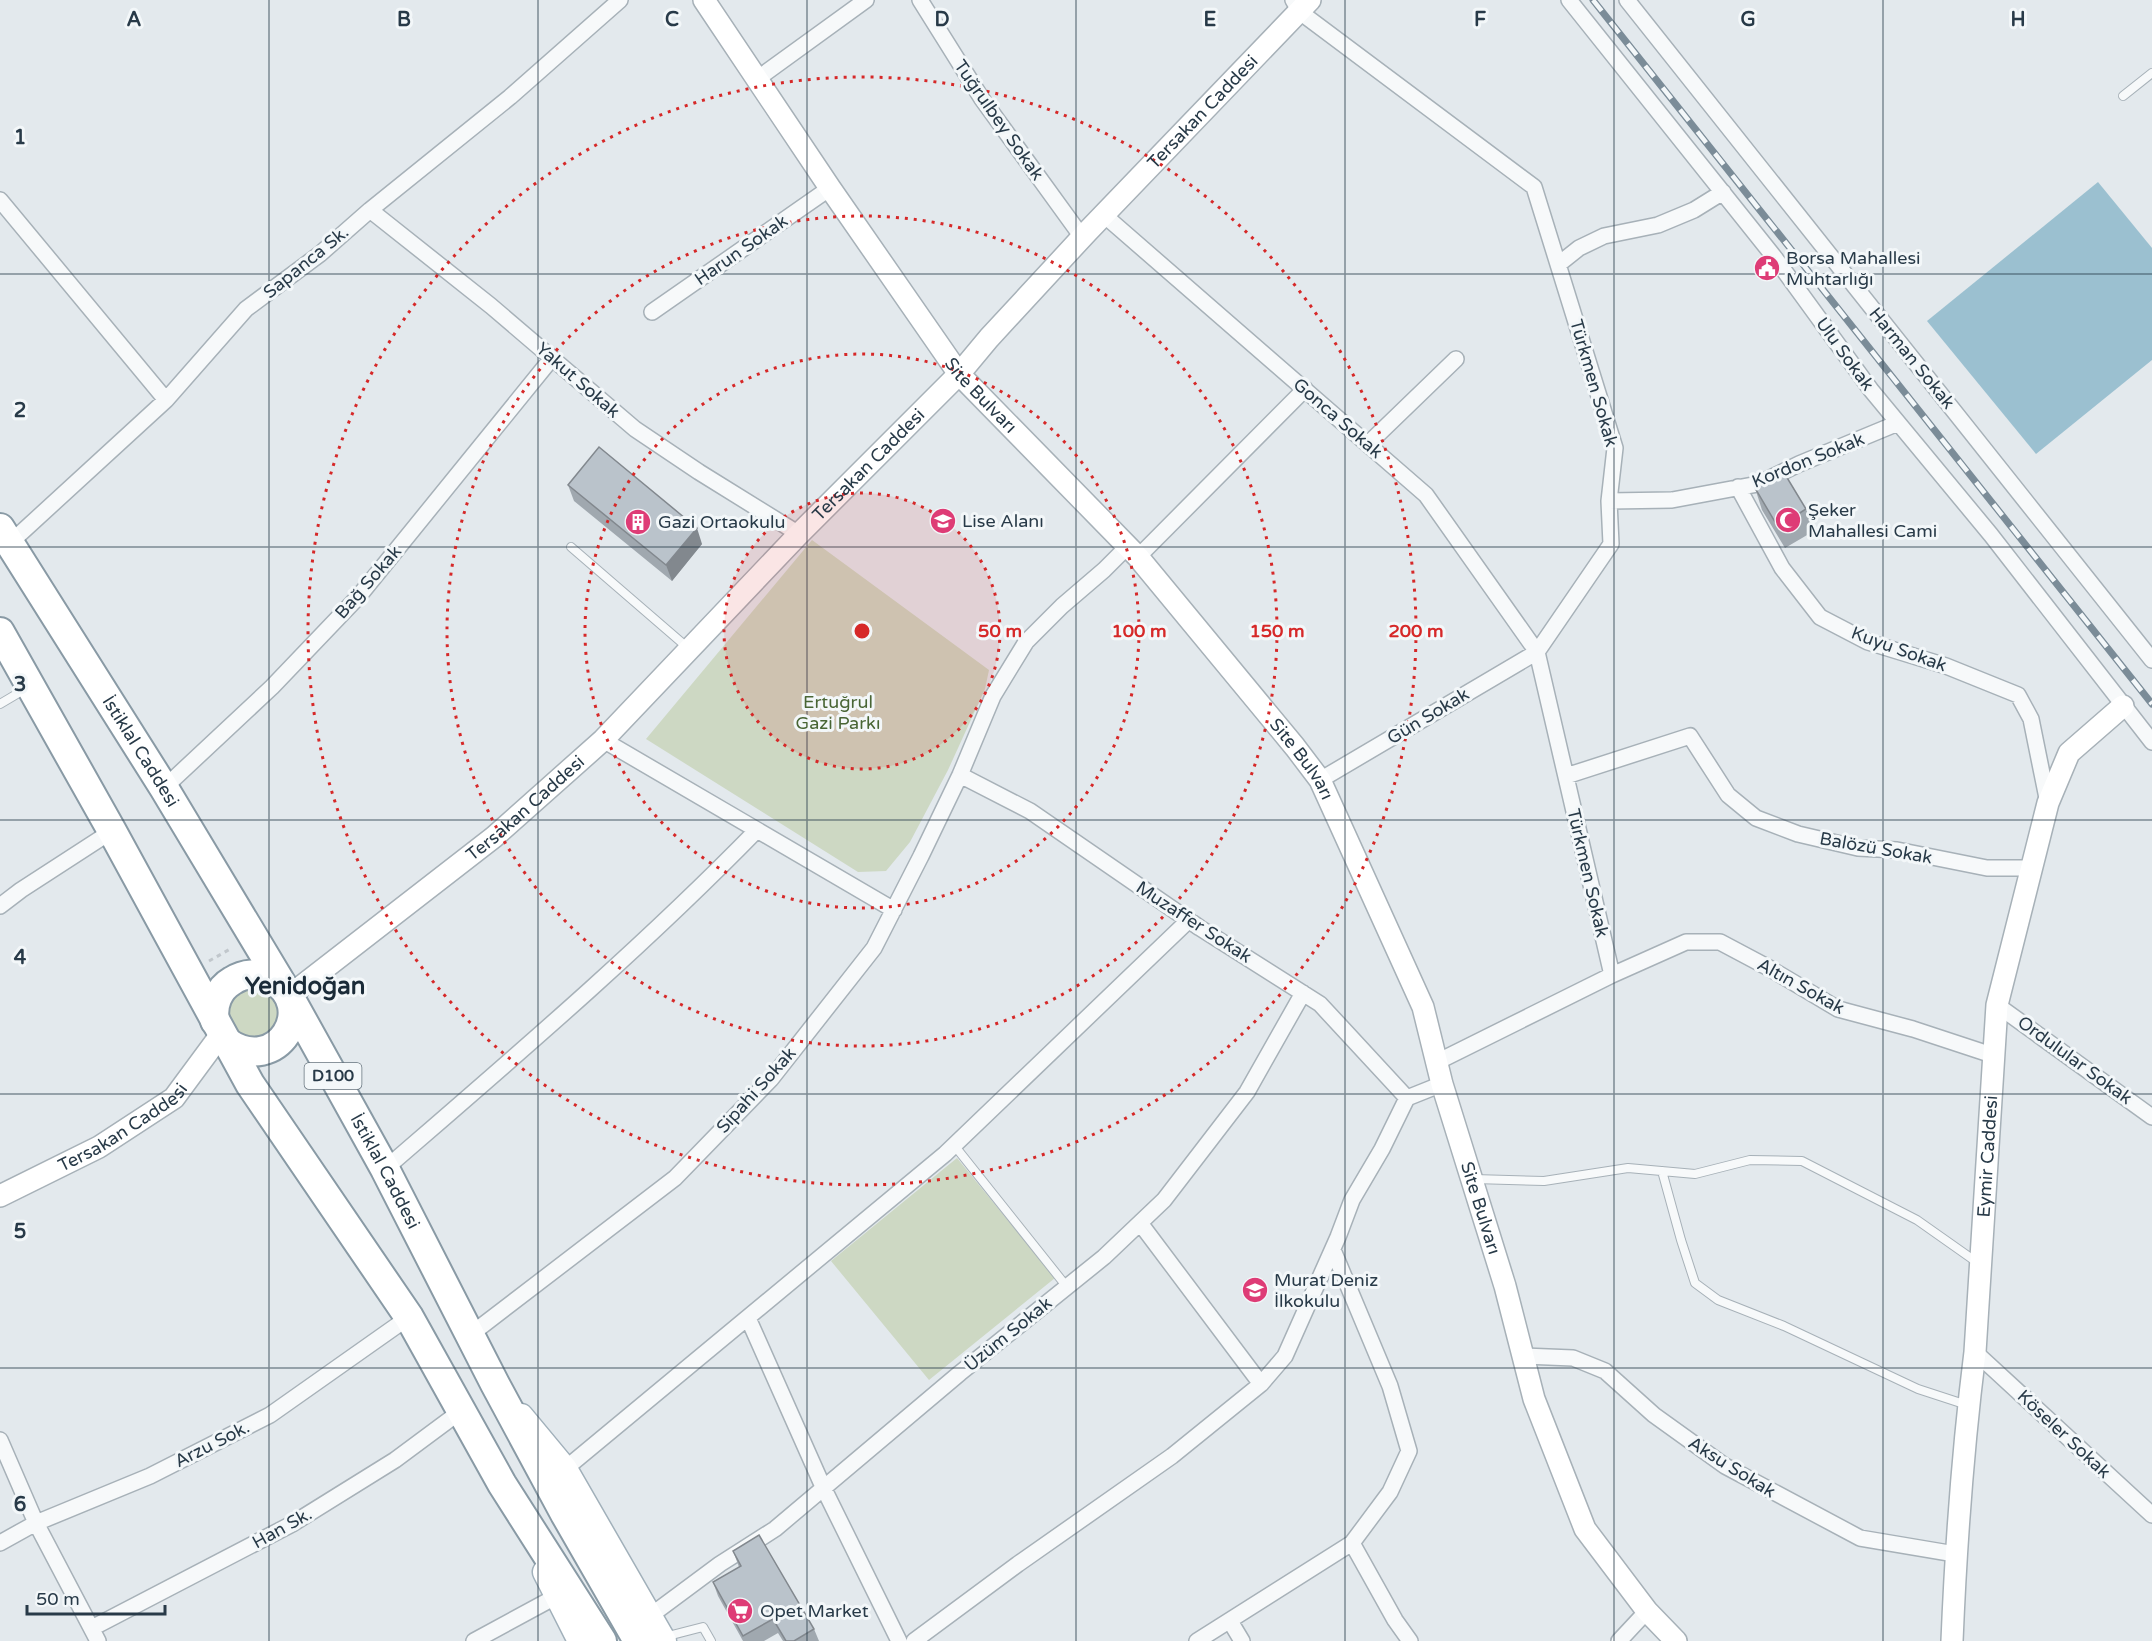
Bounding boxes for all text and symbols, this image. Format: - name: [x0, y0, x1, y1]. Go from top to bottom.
- text: A: [127, 8, 142, 32]
- text: B: [397, 8, 411, 32]
- text: C: [665, 8, 679, 32]
- text: D: [934, 8, 950, 32]
- text: E: [1204, 8, 1217, 32]
- text: F: [1474, 8, 1486, 32]
- text: G: [1740, 8, 1756, 32]
- text: H: [2010, 8, 2026, 32]
- street label: Tersakan Caddesi: [1143, 50, 1262, 173]
- street label: Tuğrulbey Sokak: [949, 56, 1049, 185]
- text: 1: [14, 126, 26, 150]
- street label: Harun Sokak: [690, 210, 792, 290]
- street label: Sapanca Sk.: [259, 221, 353, 303]
- place label: Borsa Mahallesi Muhtarlığı: [1786, 247, 1921, 290]
- public building icon: Borsa Mahallesi Muhtarlığı: [1752, 253, 1782, 283]
- street label: Harman Sokak: [1864, 303, 1960, 413]
- street label: Ulu Sokak: [1811, 313, 1879, 395]
- street label: Türkmen Sokak: [1565, 317, 1623, 449]
- street label: Yakut Sokak: [532, 338, 625, 423]
- street label: Site Bulvarı: [940, 353, 1022, 438]
- street label: Gonca Sokak: [1289, 373, 1387, 463]
- text: 2: [14, 399, 26, 423]
- street label: Tersakan Caddesi: [808, 404, 929, 525]
- street label: Kordon Sokak: [1749, 427, 1868, 493]
- place label: Şeker Mahallesi Cami: [1808, 499, 1937, 542]
- mosque icon: Şeker Mahallesi Cami: [1773, 505, 1803, 535]
- school or university icon: Lise Alanı: [928, 506, 958, 536]
- building icon: Gazi Ortaokulu: [623, 507, 653, 537]
- place label: Lise Alanı: [962, 510, 1044, 532]
- place label: Gazi Ortaokulu: [658, 511, 785, 533]
- street label: Bağ Sokak: [330, 541, 406, 623]
- text: 50 m: [978, 620, 1022, 642]
- text: 100 m: [1111, 620, 1167, 642]
- text: 150 m: [1249, 620, 1305, 642]
- text: 200 m: [1388, 620, 1444, 642]
- centre of rings: [852, 621, 872, 641]
- street label: Kuyu Sokak: [1848, 622, 1950, 676]
- text: 3: [14, 673, 26, 697]
- street label: Gün Sokak: [1383, 683, 1473, 749]
- park label: Ertuğrul Gazi Parkı: [796, 691, 880, 734]
- street label: İstiklal Caddesi: [98, 692, 184, 811]
- street label: Site Bulvarı: [1265, 714, 1338, 803]
- street label: Tersakan Caddesi: [462, 751, 589, 866]
- street label: Türkmen Sokak: [1562, 806, 1614, 940]
- street label: Balözü Sokak: [1818, 827, 1934, 869]
- street label: Muzaffer Sokak: [1132, 876, 1256, 968]
- text: 4: [14, 946, 27, 970]
- street label: Altın Sokak: [1754, 953, 1849, 1019]
- district label: Yenidoğan: [245, 972, 365, 1001]
- street label: Ordulular Sokak: [2013, 1011, 2137, 1109]
- street label: Sipahi Sokak: [711, 1042, 801, 1138]
- road number: D100: [304, 1063, 362, 1089]
- street label: Tersakan Caddesi: [54, 1079, 192, 1177]
- street label: Eymir Caddesi: [1973, 1095, 2002, 1218]
- street label: İstiklal Caddesi: [346, 1110, 425, 1232]
- street label: Site Bulvarı: [1456, 1159, 1505, 1257]
- text: 5: [14, 1220, 26, 1244]
- place label: Murat Deniz İlkokulu: [1274, 1269, 1378, 1312]
- school or university icon: Murat Deniz İlkokulu: [1240, 1275, 1270, 1305]
- street label: Üzüm Sokak: [960, 1292, 1056, 1376]
- street label: Köseler Sokak: [2013, 1385, 2115, 1483]
- street label: Arzu Sok.: [171, 1416, 253, 1472]
- street label: Aksu Sokak: [1684, 1431, 1780, 1503]
- text: 6: [14, 1493, 26, 1517]
- street label: Han Sk.: [248, 1503, 316, 1553]
- scale bar: [27, 1578, 165, 1616]
- text: 50 m: [36, 1588, 80, 1610]
- supermarket icon: Opet Market: [725, 1596, 755, 1626]
- place label: Opet Market: [760, 1600, 869, 1622]

